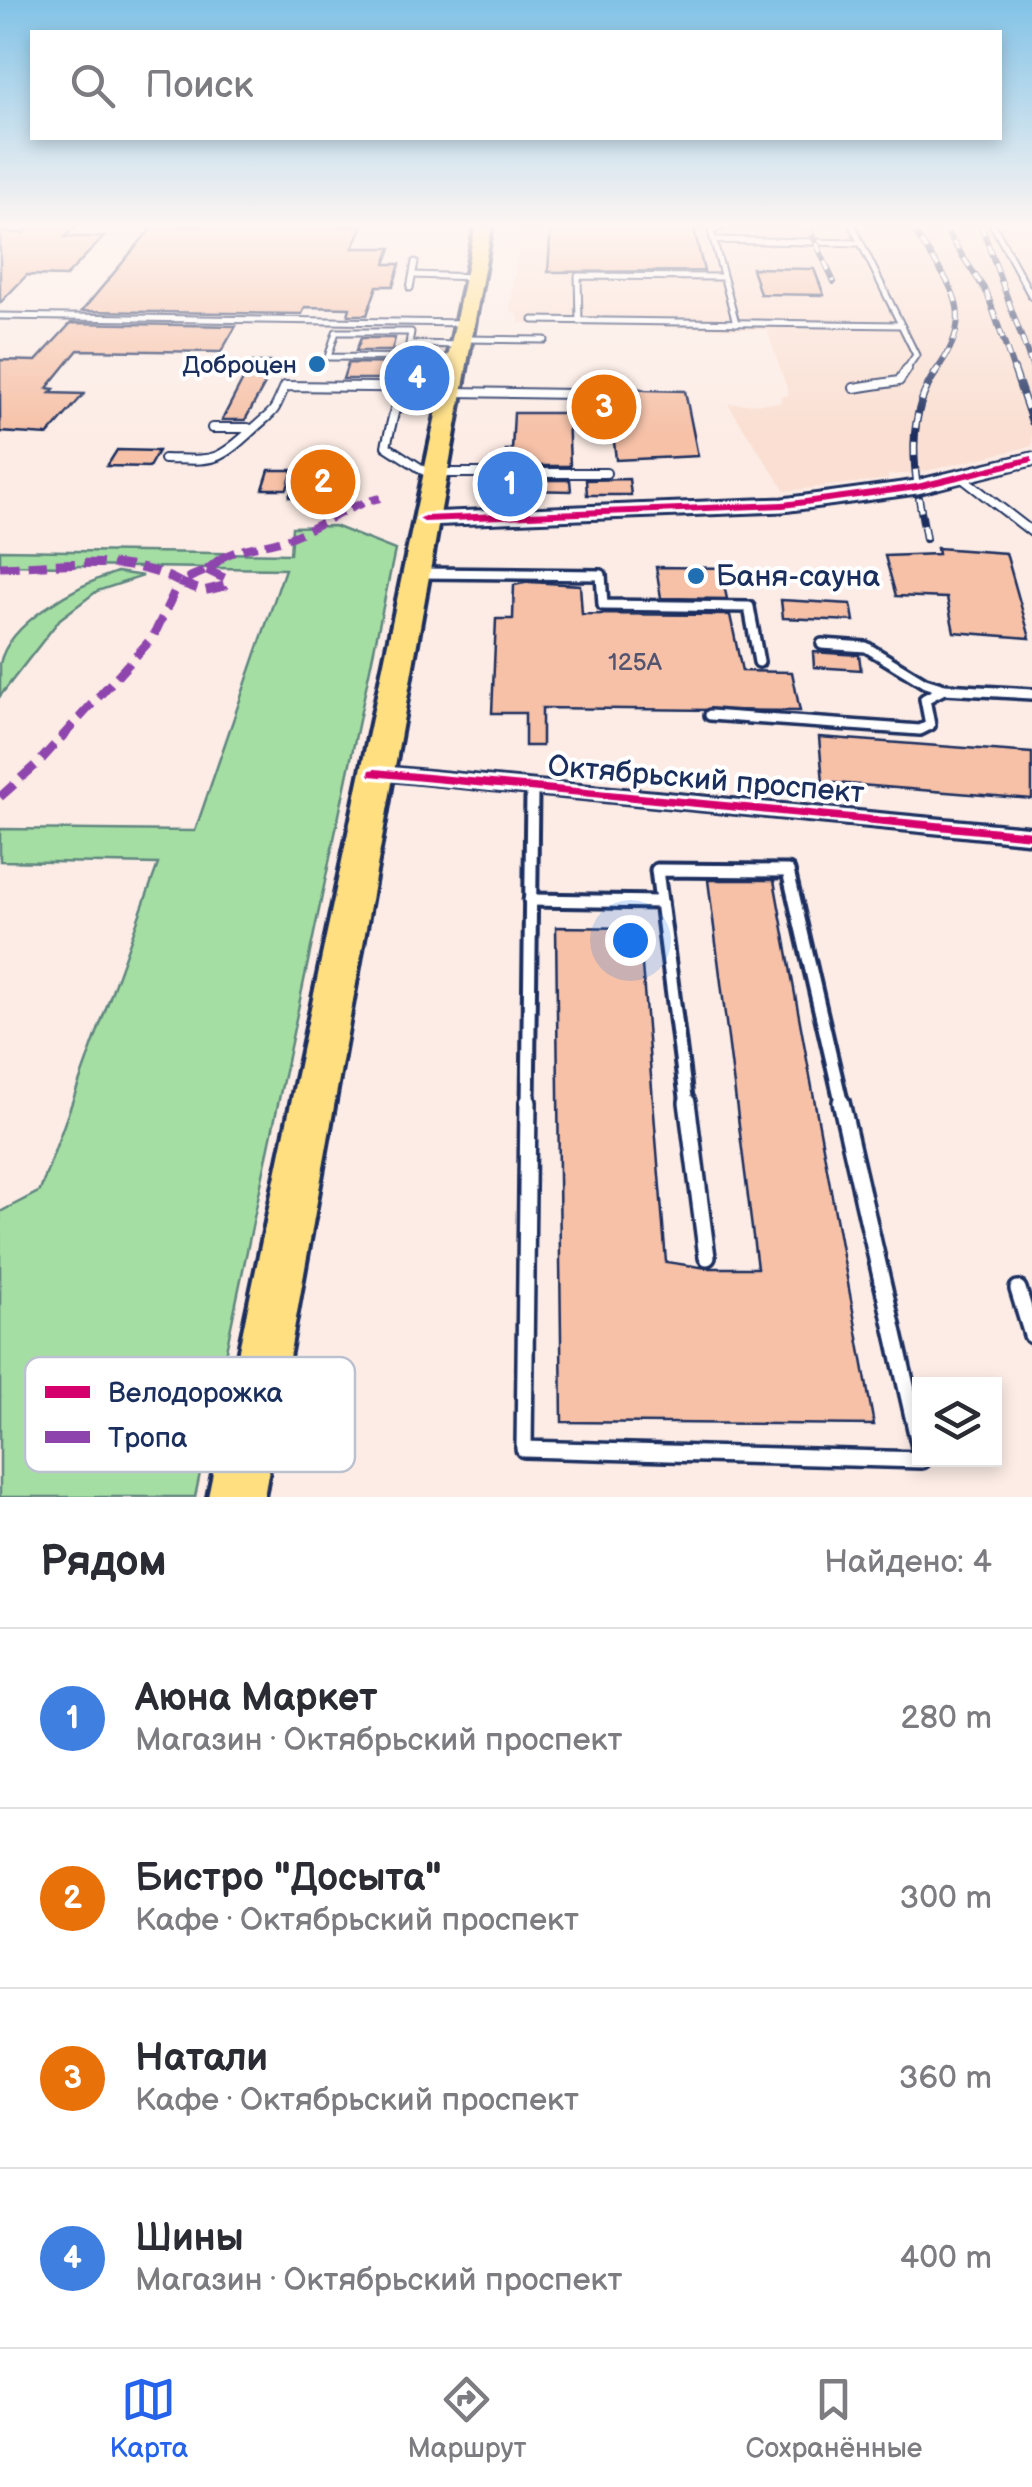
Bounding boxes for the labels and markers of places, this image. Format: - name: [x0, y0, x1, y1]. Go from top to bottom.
- pin: 4: [384, 340, 450, 416]
- place label: Доброцен: [183, 350, 297, 381]
- marker: Доброцен: [306, 353, 328, 375]
- pin: 3: [572, 370, 636, 444]
- pin: 2: [290, 444, 356, 520]
- pin: 1: [478, 446, 542, 522]
- place label: Баня-сауна: [716, 559, 880, 595]
- marker: Баня-сауна: [685, 565, 707, 587]

